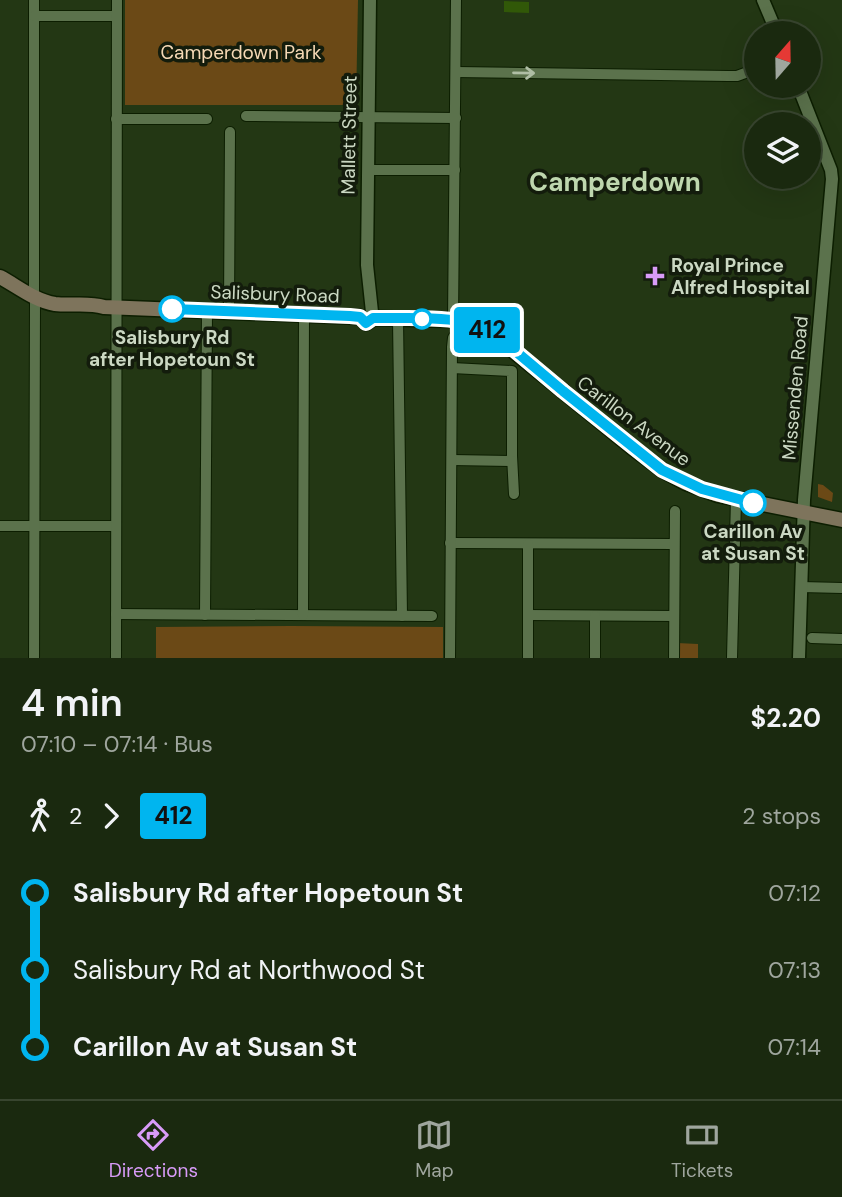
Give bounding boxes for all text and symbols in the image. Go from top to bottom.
north arrow [744,21,821,98]
map controls [744,21,821,189]
park label: Camperdown Park [160,40,322,65]
one-way arrow [513,66,536,80]
street label: Mallett Street [335,75,363,195]
button: layers [744,112,821,189]
district label: Camperdown [529,165,701,199]
place label: Royal Prince Alfred Hospital [671,253,810,300]
marker: Royal Prince Alfred Hospital [645,266,665,286]
street label: Salisbury Road [210,279,340,309]
marker: Salisbury Rd after Hopetoun St [159,296,185,322]
line badge: 412 [447,307,527,353]
unlabelled marker [412,309,432,329]
text: 412 [468,314,506,345]
street label: Missenden Road [776,315,814,461]
place label: Salisbury Rd after Hopetoun St [89,325,255,372]
street label: Carillon Avenue [572,370,696,472]
marker: Carillon Av at Susan St [740,490,766,516]
place label: Carillon Av at Susan St [701,519,805,566]
text: 4 min [21,678,123,728]
text: $2.20 [751,701,821,735]
text: 07:10 – 07:14 · Bus [21,729,213,759]
icon: walk [21,797,59,835]
icon: forward [92,797,130,835]
text: 412 [154,800,192,831]
text: 2 [69,801,82,831]
text: 2 stops [742,801,821,831]
text: Salisbury Rd after Hopetoun St [73,876,463,910]
text: 07:12 [768,878,821,908]
text: Salisbury Rd at Northwood St [73,953,425,987]
text: 07:13 [768,955,821,985]
text: Carillon Av at Susan St [73,1030,357,1064]
text: 07:14 [768,1032,821,1062]
tab: Directions [109,1116,198,1183]
tab: Map [415,1116,454,1183]
tab: Tickets [671,1116,733,1183]

